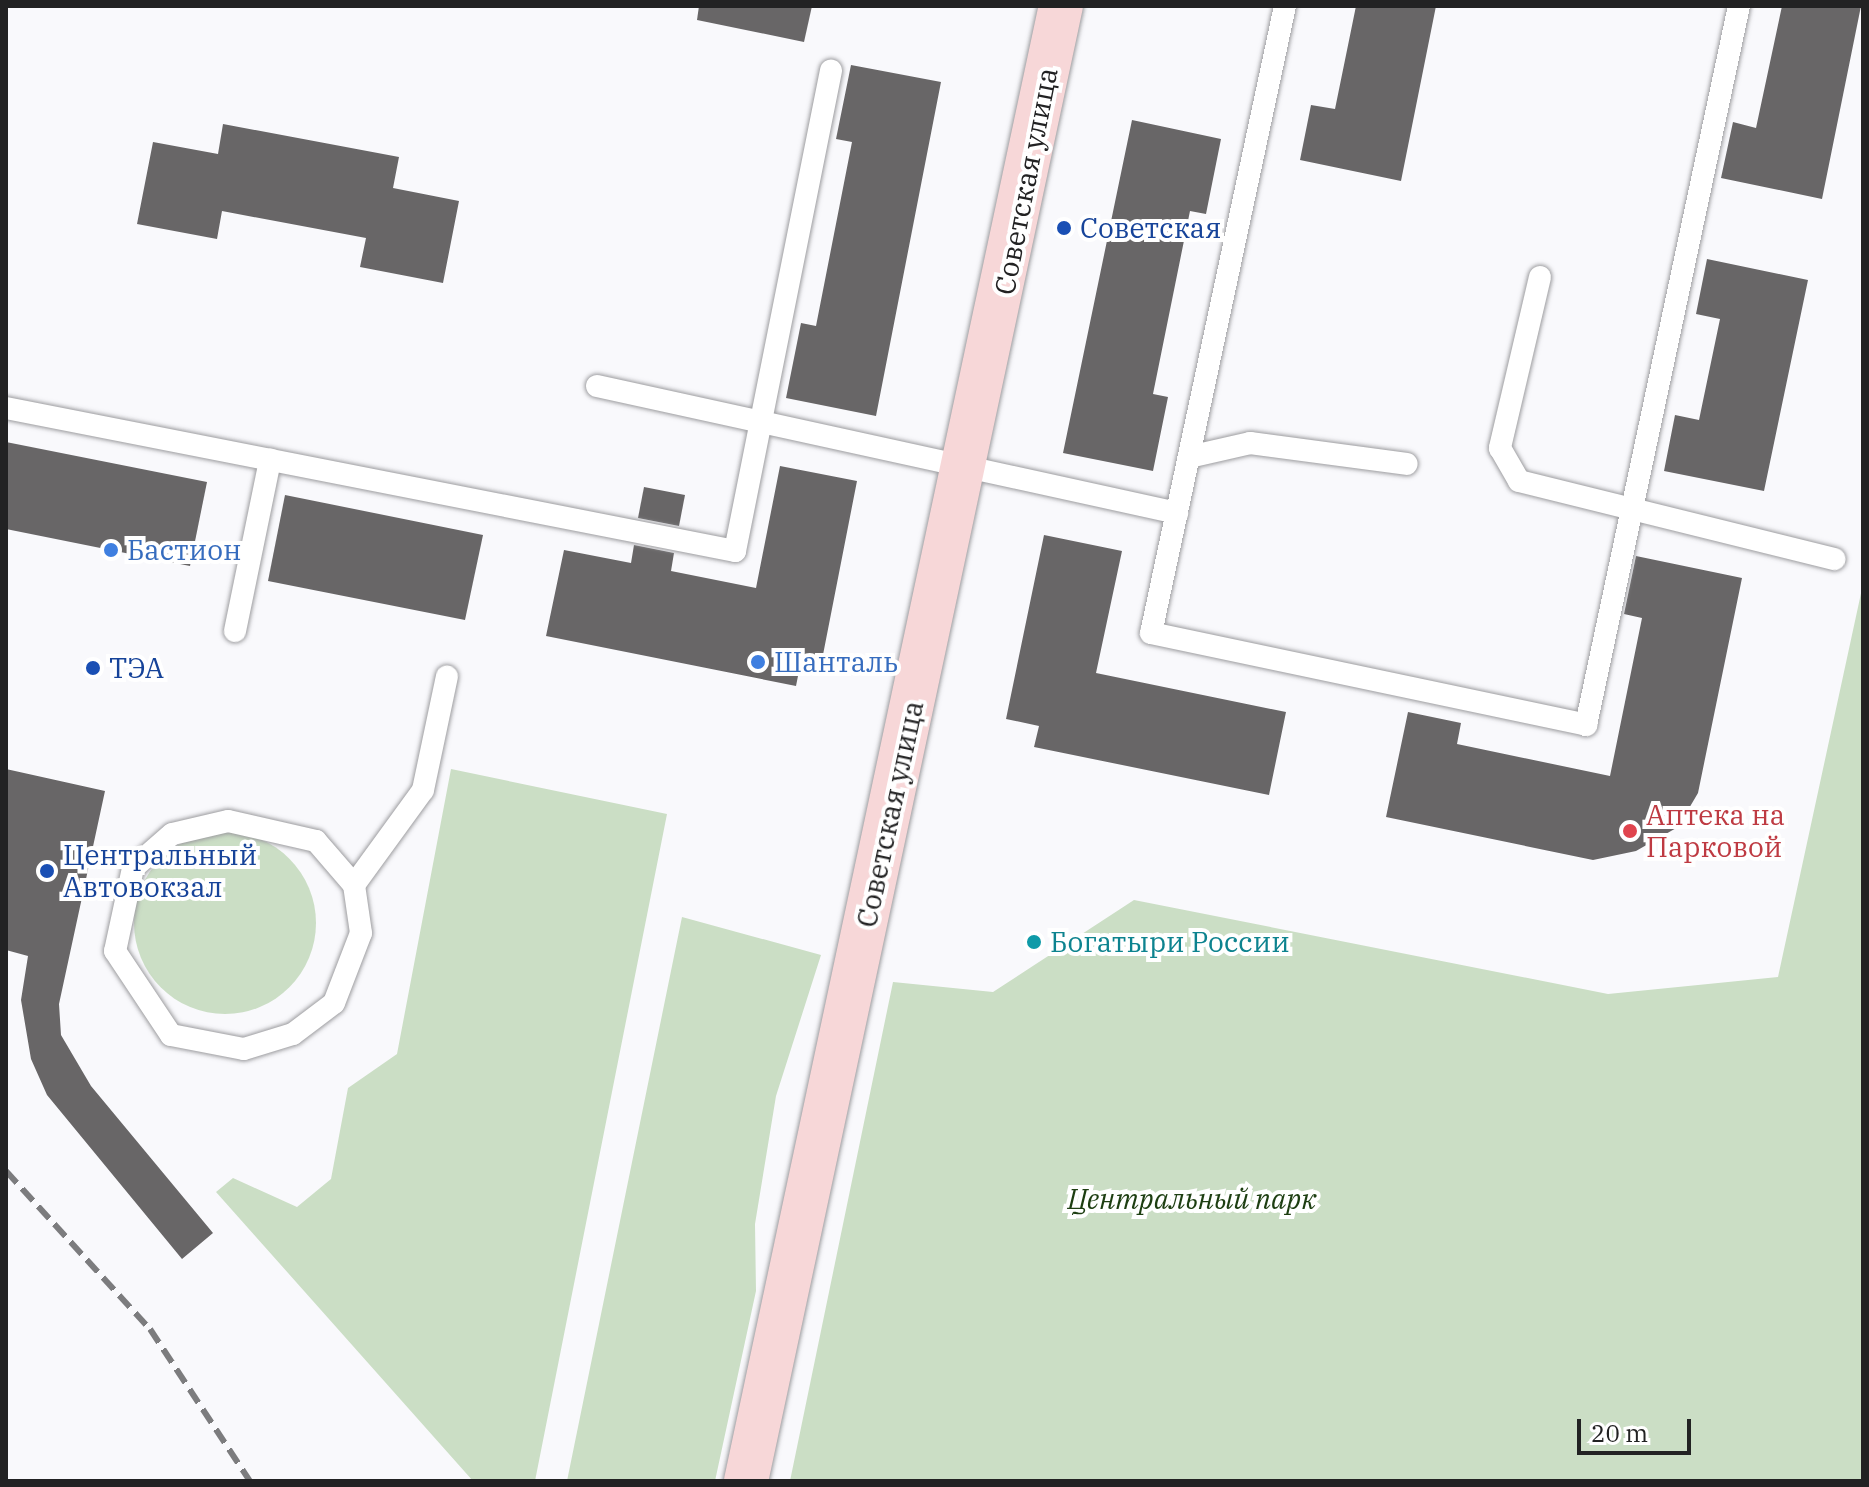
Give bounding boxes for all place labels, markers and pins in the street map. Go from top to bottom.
place label: Советская [1080,211,1221,245]
marker: Советская [1055,219,1073,237]
place label: Бастион [127,533,241,567]
marker: Бастион [102,541,120,559]
place label: Шанталь [774,645,898,679]
place label: ТЭА [109,651,164,685]
marker: Шанталь [749,653,767,671]
marker: ТЭА [84,659,102,677]
place label: Аптека на Парковой [1646,798,1785,864]
marker: Аптека на Парковой [1621,822,1639,840]
place label: Центральный Автовокзал [63,838,257,904]
marker: Центральный Автовокзал [38,862,56,880]
place label: Богатыри России [1050,925,1290,959]
marker: Богатыри России [1025,933,1043,951]

